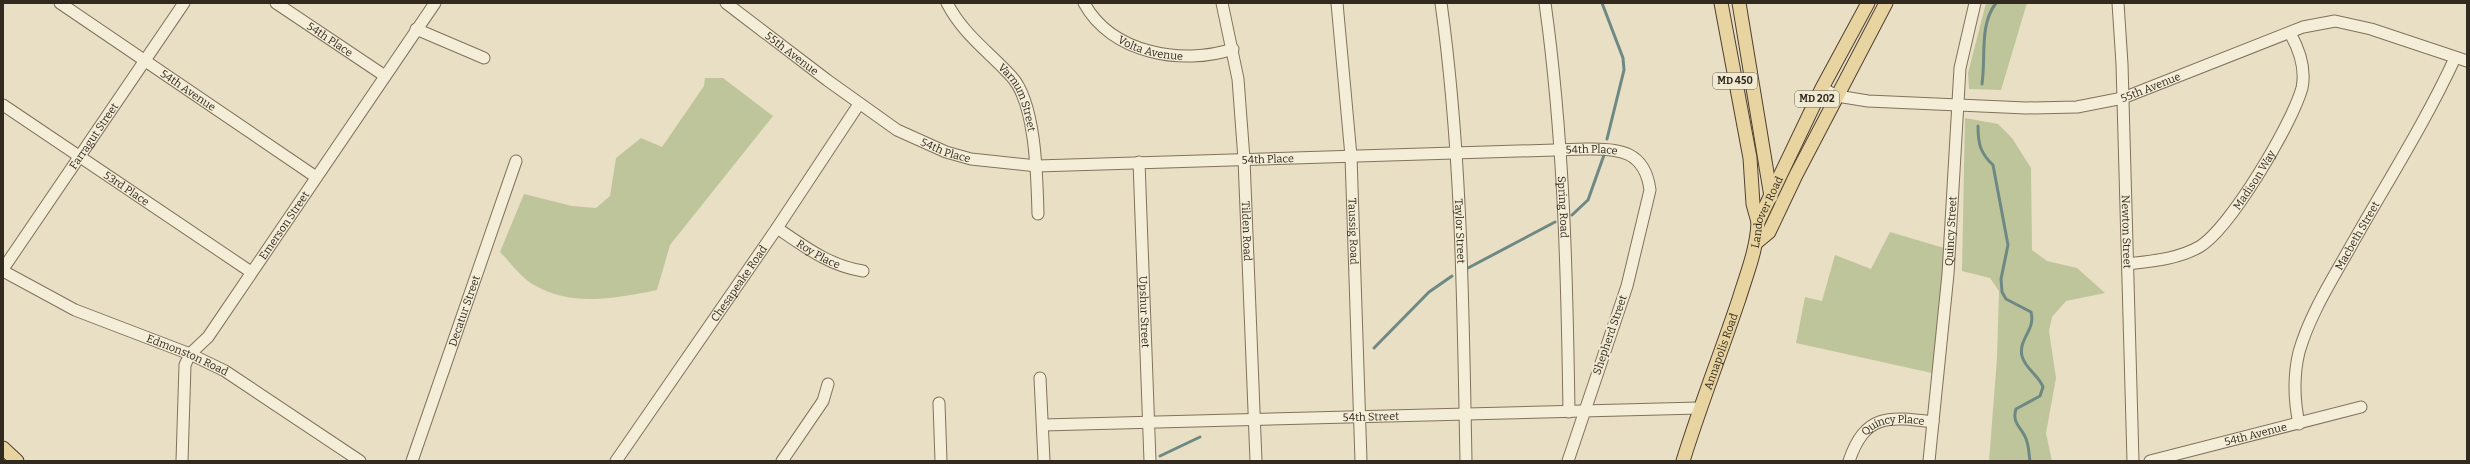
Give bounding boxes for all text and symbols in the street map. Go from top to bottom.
street label: 54th Place [305,19,355,59]
street label: 55th Avenue [763,29,821,78]
street label: Volta Avenue [1116,33,1183,63]
street label: Varnum Street [996,60,1038,132]
street label: 54th Avenue [158,67,218,113]
street label: 55th Avenue [2119,69,2182,105]
road number: MD 450 [1713,73,1757,89]
road number: MD 202 [1795,91,1839,107]
street label: Farragut Street [66,100,121,172]
street label: 54th Place [919,135,972,165]
street label: 54th Place [1565,142,1619,157]
street label: Madison Way [2230,148,2278,212]
street label: 54th Place [1242,152,1294,166]
street label: 53rd Place [101,168,152,208]
street label: Landover Road [1748,174,1786,249]
street label: Spring Road [1555,176,1571,239]
street label: Emerson Street [256,189,312,262]
street label: Newton Street [2119,195,2134,269]
street label: Quincy Street [1942,196,1959,266]
street label: Taussig Road [1346,198,1361,265]
street label: Taylor Street [1452,198,1468,264]
street label: Macbeth Street [2332,199,2382,272]
street label: Tilden Road [1239,201,1255,262]
street label: Roy Place [794,237,842,271]
street label: Chesapeake Road [708,242,770,324]
street label: Decatur Street [446,274,482,348]
street label: Upshur Street [1137,276,1152,348]
street label: Shepherd Street [1590,294,1630,376]
street label: Annapolis Road [1701,311,1740,391]
street label: Edmonston Road [145,332,231,378]
street label: 54th Street [1343,409,1399,424]
street label: Quincy Place [1858,412,1925,438]
street label: 54th Avenue [2223,420,2288,448]

